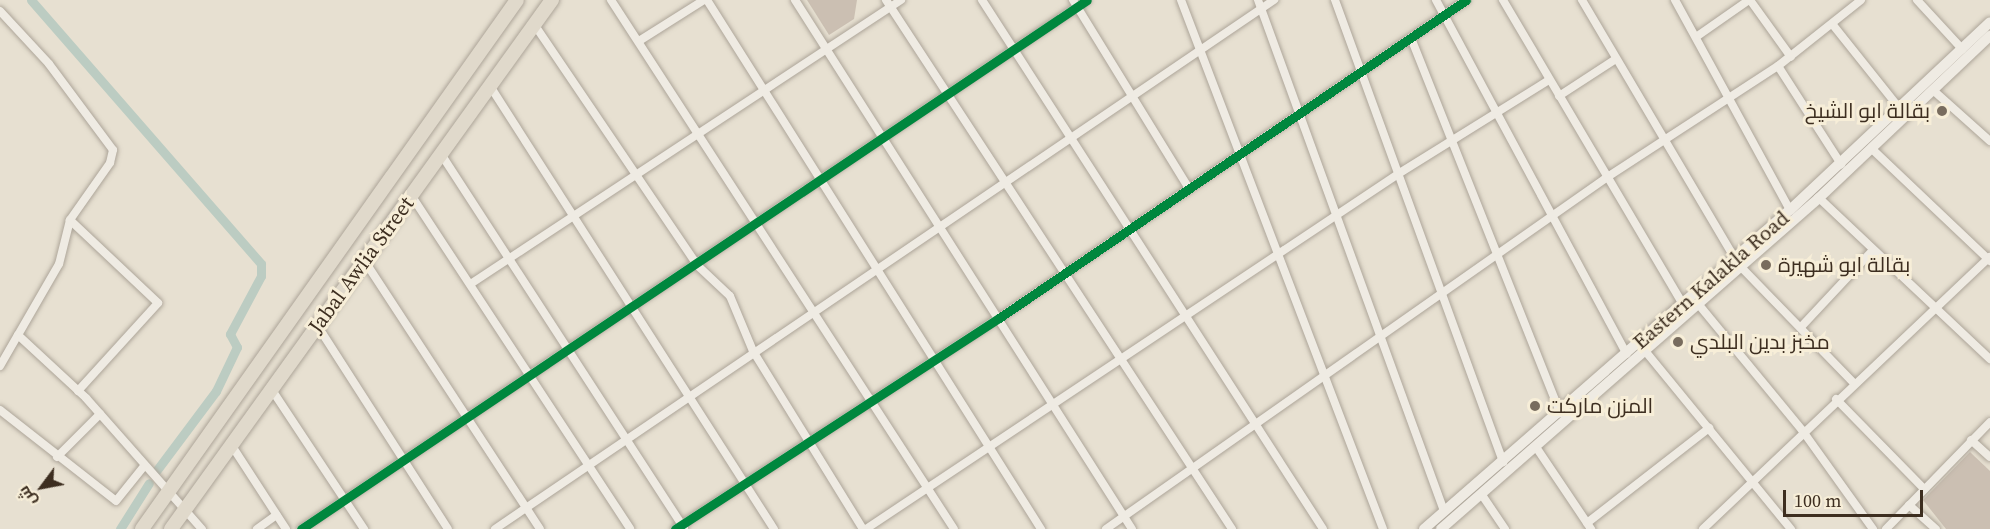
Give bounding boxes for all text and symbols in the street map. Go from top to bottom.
place label: بقالة ابو الشيخ [1805,98,1930,124]
marker: بقالة ابو الشيخ [1935,104,1949,118]
street label: Jabal Awlia Street [303,192,419,338]
street label: Eastern Kalakla Road [1628,205,1794,355]
place label: بقالة ابو شهيرة [1778,252,1910,278]
marker: بقالة ابو شهيرة [1759,258,1773,272]
place label: مخبز بدين البلدي [1690,329,1830,355]
marker: مخبز بدين البلدي [1671,335,1685,349]
place label: المزن ماركت [1547,393,1653,419]
marker: المزن ماركت [1528,399,1542,413]
north arrow [12,457,72,517]
scale bar [1786,478,1926,516]
text: ش [12,482,42,511]
text: 100 m [1794,488,1841,513]

